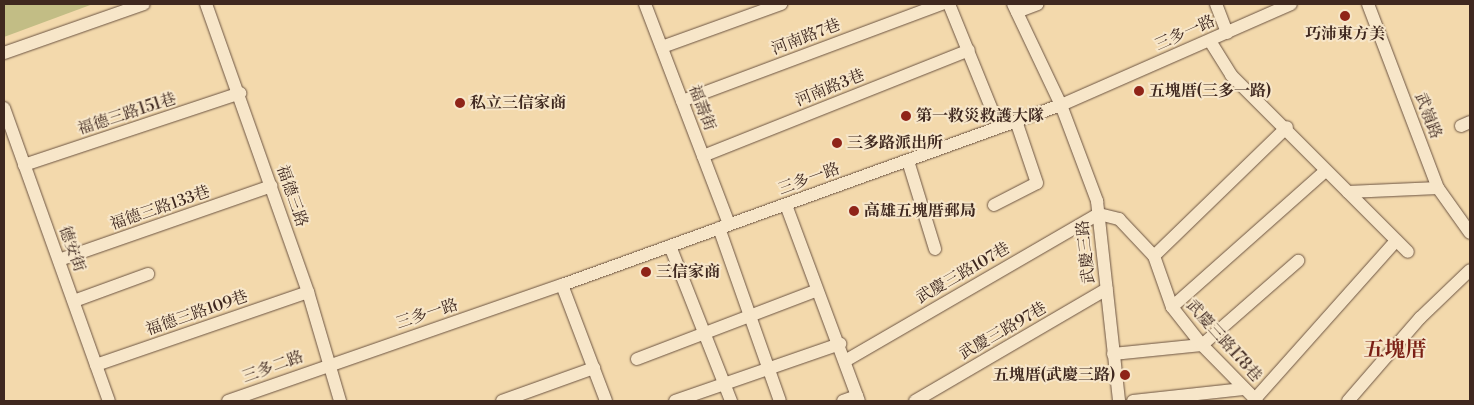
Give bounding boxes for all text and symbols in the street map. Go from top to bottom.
marker: 巧沛東方美 [1339,10,1351,22]
street label: 三多一路 [1152,11,1218,55]
street label: 河南路7巷 [769,15,843,59]
place label: 巧沛東方美 [1305,24,1385,44]
street label: 河南路3巷 [793,65,867,111]
place label: 五塊厝(三多一路) [1149,81,1271,101]
street label: 福壽街 [684,82,720,134]
marker: 五塊厝(三多一路) [1133,85,1145,97]
street label: 福德三路151巷 [75,89,179,139]
street label: 武嶺路 [1410,90,1446,142]
place label: 私立三信家商 [470,93,566,113]
marker: 私立三信家商 [454,97,466,109]
place label: 第一救災救護大隊 [916,106,1044,126]
marker: 第一救災救護大隊 [900,110,912,122]
place label: 三多路派出所 [847,133,943,153]
marker: 三多路派出所 [831,137,843,149]
street label: 三多一路 [776,159,842,199]
street label: 福德三路 [273,163,311,229]
street label: 福德三路133巷 [107,182,213,234]
place label: 高雄五塊厝郵局 [864,201,976,221]
marker: 高雄五塊厝郵局 [848,205,860,217]
street label: 武慶三路 [1073,219,1099,285]
street label: 德安街 [55,223,89,275]
street label: 武慶三路107巷 [913,238,1013,308]
place label: 三信家商 [656,262,720,282]
marker: 三信家商 [640,266,652,278]
street label: 福德三路109巷 [143,287,251,339]
street label: 三多一路 [394,295,460,333]
street label: 武慶三路178巷 [1182,296,1266,386]
street label: 武慶三路97巷 [956,298,1050,364]
district label: 五塊厝 [1364,337,1426,363]
street label: 三多二路 [240,347,306,387]
place label: 五塊厝(武慶三路) [993,365,1115,385]
marker: 五塊厝(武慶三路) [1119,369,1131,381]

